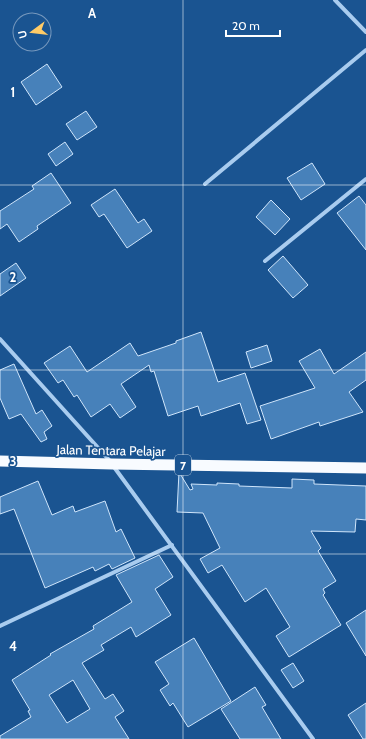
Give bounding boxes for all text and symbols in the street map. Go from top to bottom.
text: A [88,5,97,21]
north arrow [12,12,52,52]
scale bar [226,12,280,38]
text: 20 m [232,18,260,33]
text: U [15,29,30,40]
text: 1 [11,84,15,100]
text: 2 [10,269,17,285]
street label: Jalan Tentara Pelajar [55,441,166,460]
text: 3 [9,453,17,469]
road number: 7 [175,455,191,475]
text: 4 [9,638,17,654]

